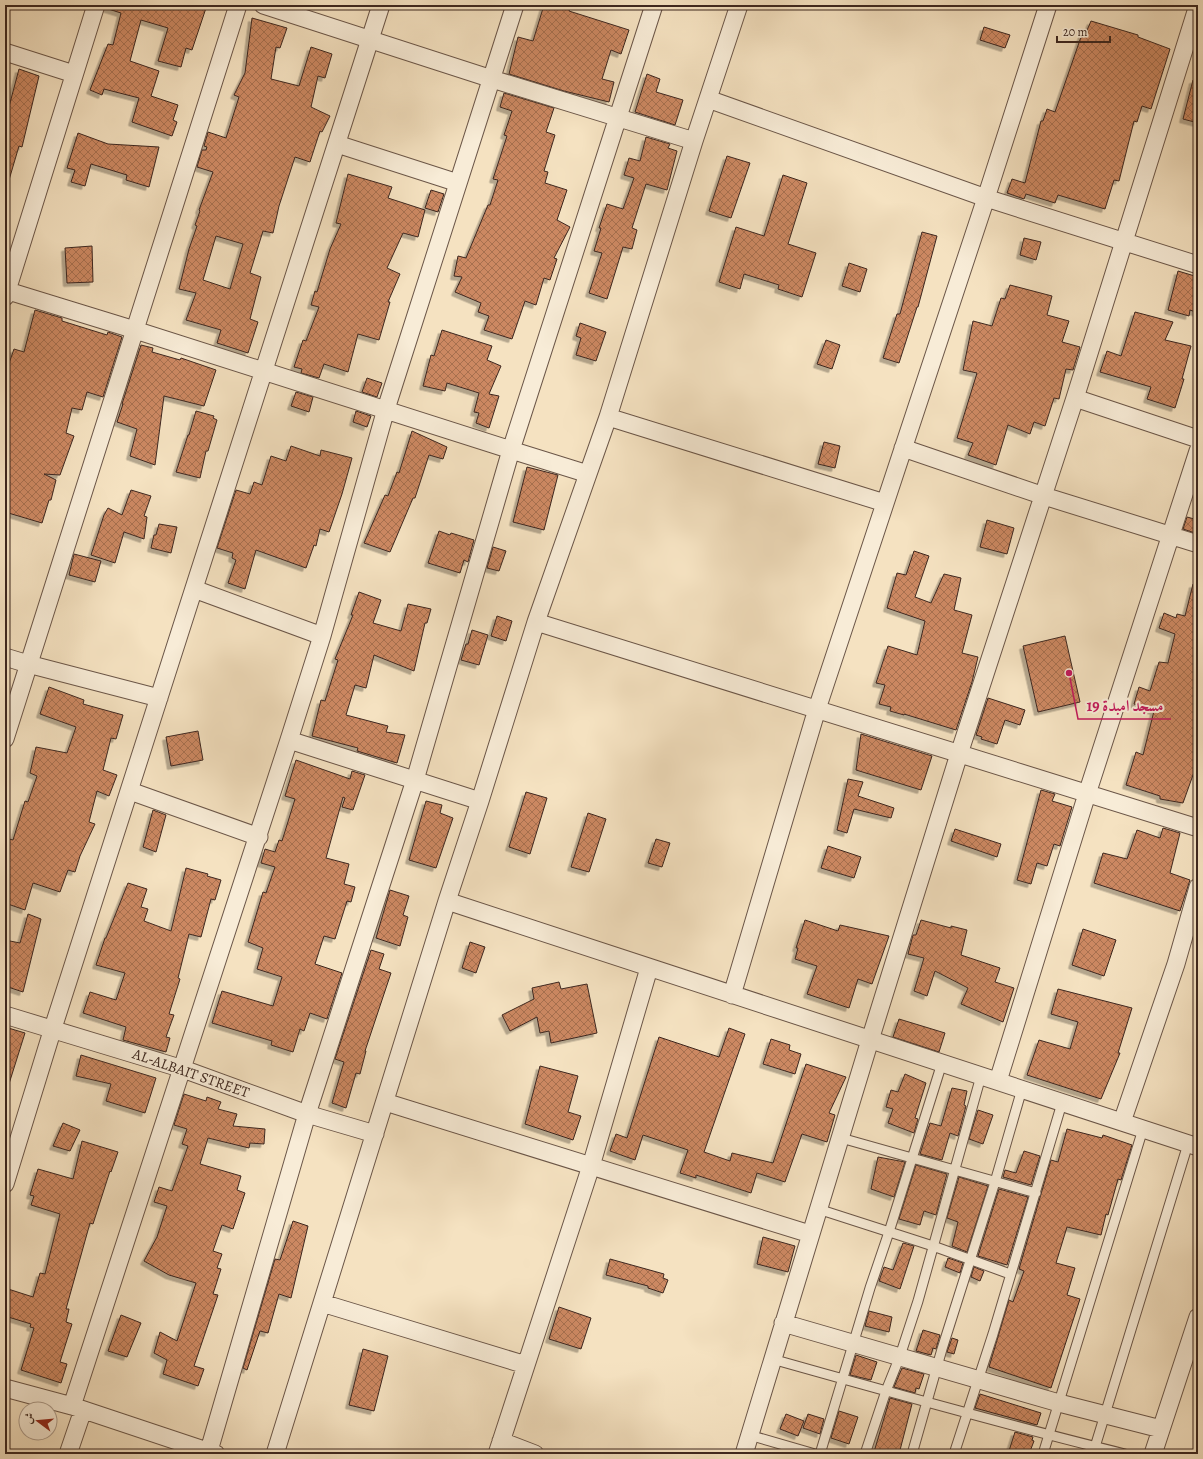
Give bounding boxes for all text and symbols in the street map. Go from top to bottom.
scale bar [1057,18,1110,44]
text: 20 m [1063,24,1087,40]
callout: مسجد امبدة 19 [1078,691,1171,719]
text: مسجد امبدة 19 [1086,695,1164,717]
street label: AL-ALBAIT STREET [129,1043,253,1103]
north arrow [18,1401,58,1441]
text: ش [20,1411,38,1426]

